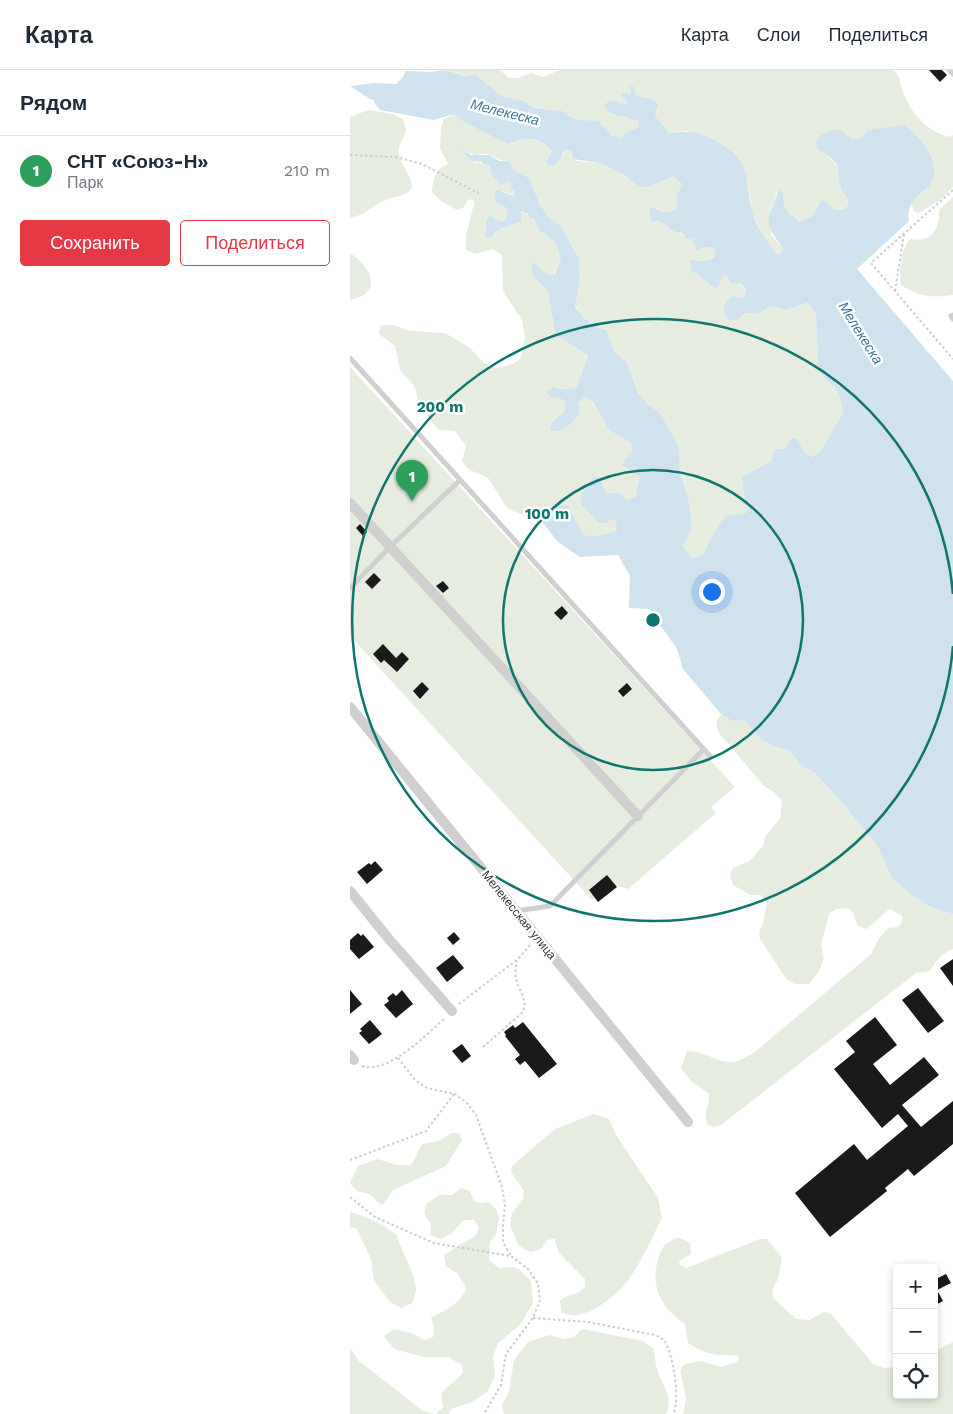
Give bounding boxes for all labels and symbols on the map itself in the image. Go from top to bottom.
water label: Мелекеска [469,96,541,128]
water label: Мелекеска [836,299,887,367]
text: 200 m [417,398,463,416]
pin: 1 [396,460,428,501]
text: 100 m [525,505,569,523]
your location [699,579,725,605]
centre of rings [644,611,662,629]
street label: Мелекесская улица [479,868,559,962]

